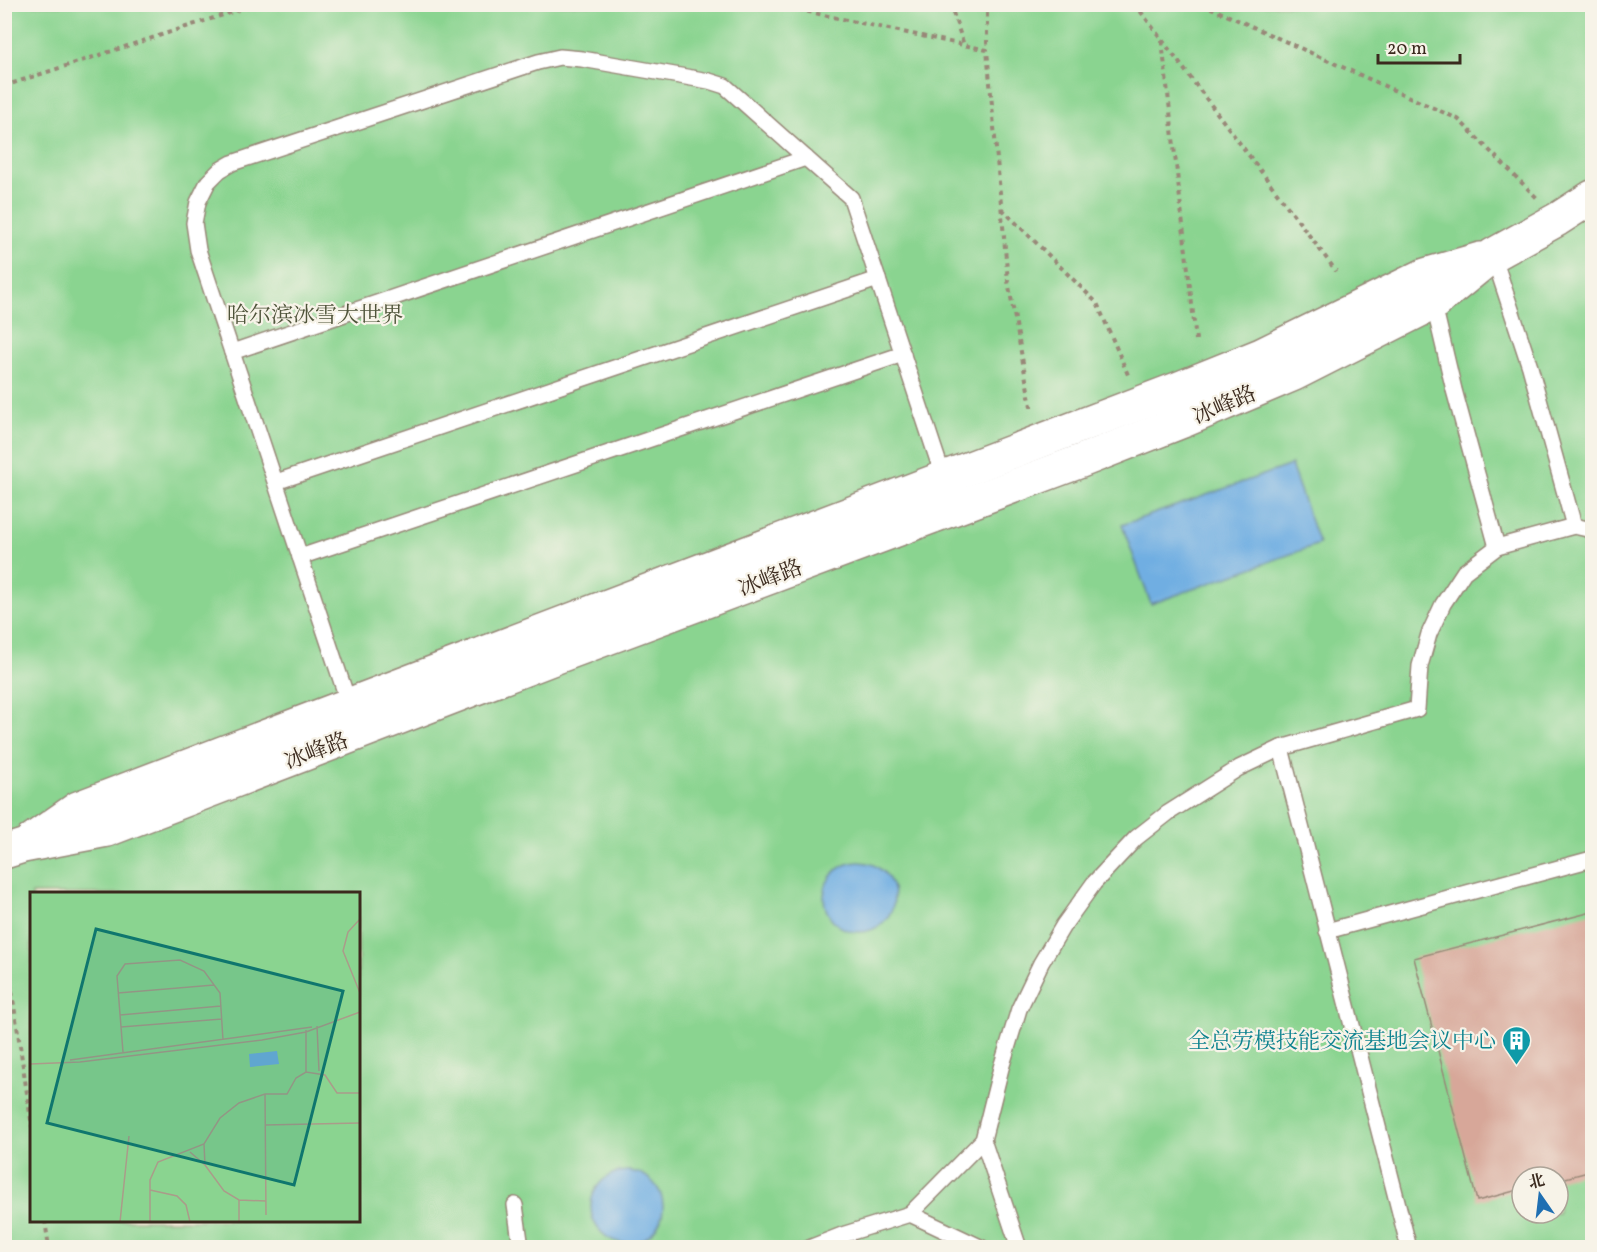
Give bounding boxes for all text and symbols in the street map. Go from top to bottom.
scale bar [1378,27,1460,65]
text: 20 m [1387,37,1427,62]
park label: 哈尔滨冰雪大世界 [227,301,403,332]
street label: 冰峰路 [1189,379,1261,433]
street label: 冰峰路 [735,553,807,606]
street label: 冰峰路 [281,726,353,779]
inset map [30,892,360,1222]
building icon: 全总劳模技能交流基地会议中心 [1501,1024,1533,1066]
place label: 全总劳模技能交流基地会议中心 [1188,1027,1496,1058]
north arrow [1510,1165,1570,1225]
text: 北 [1526,1170,1547,1195]

